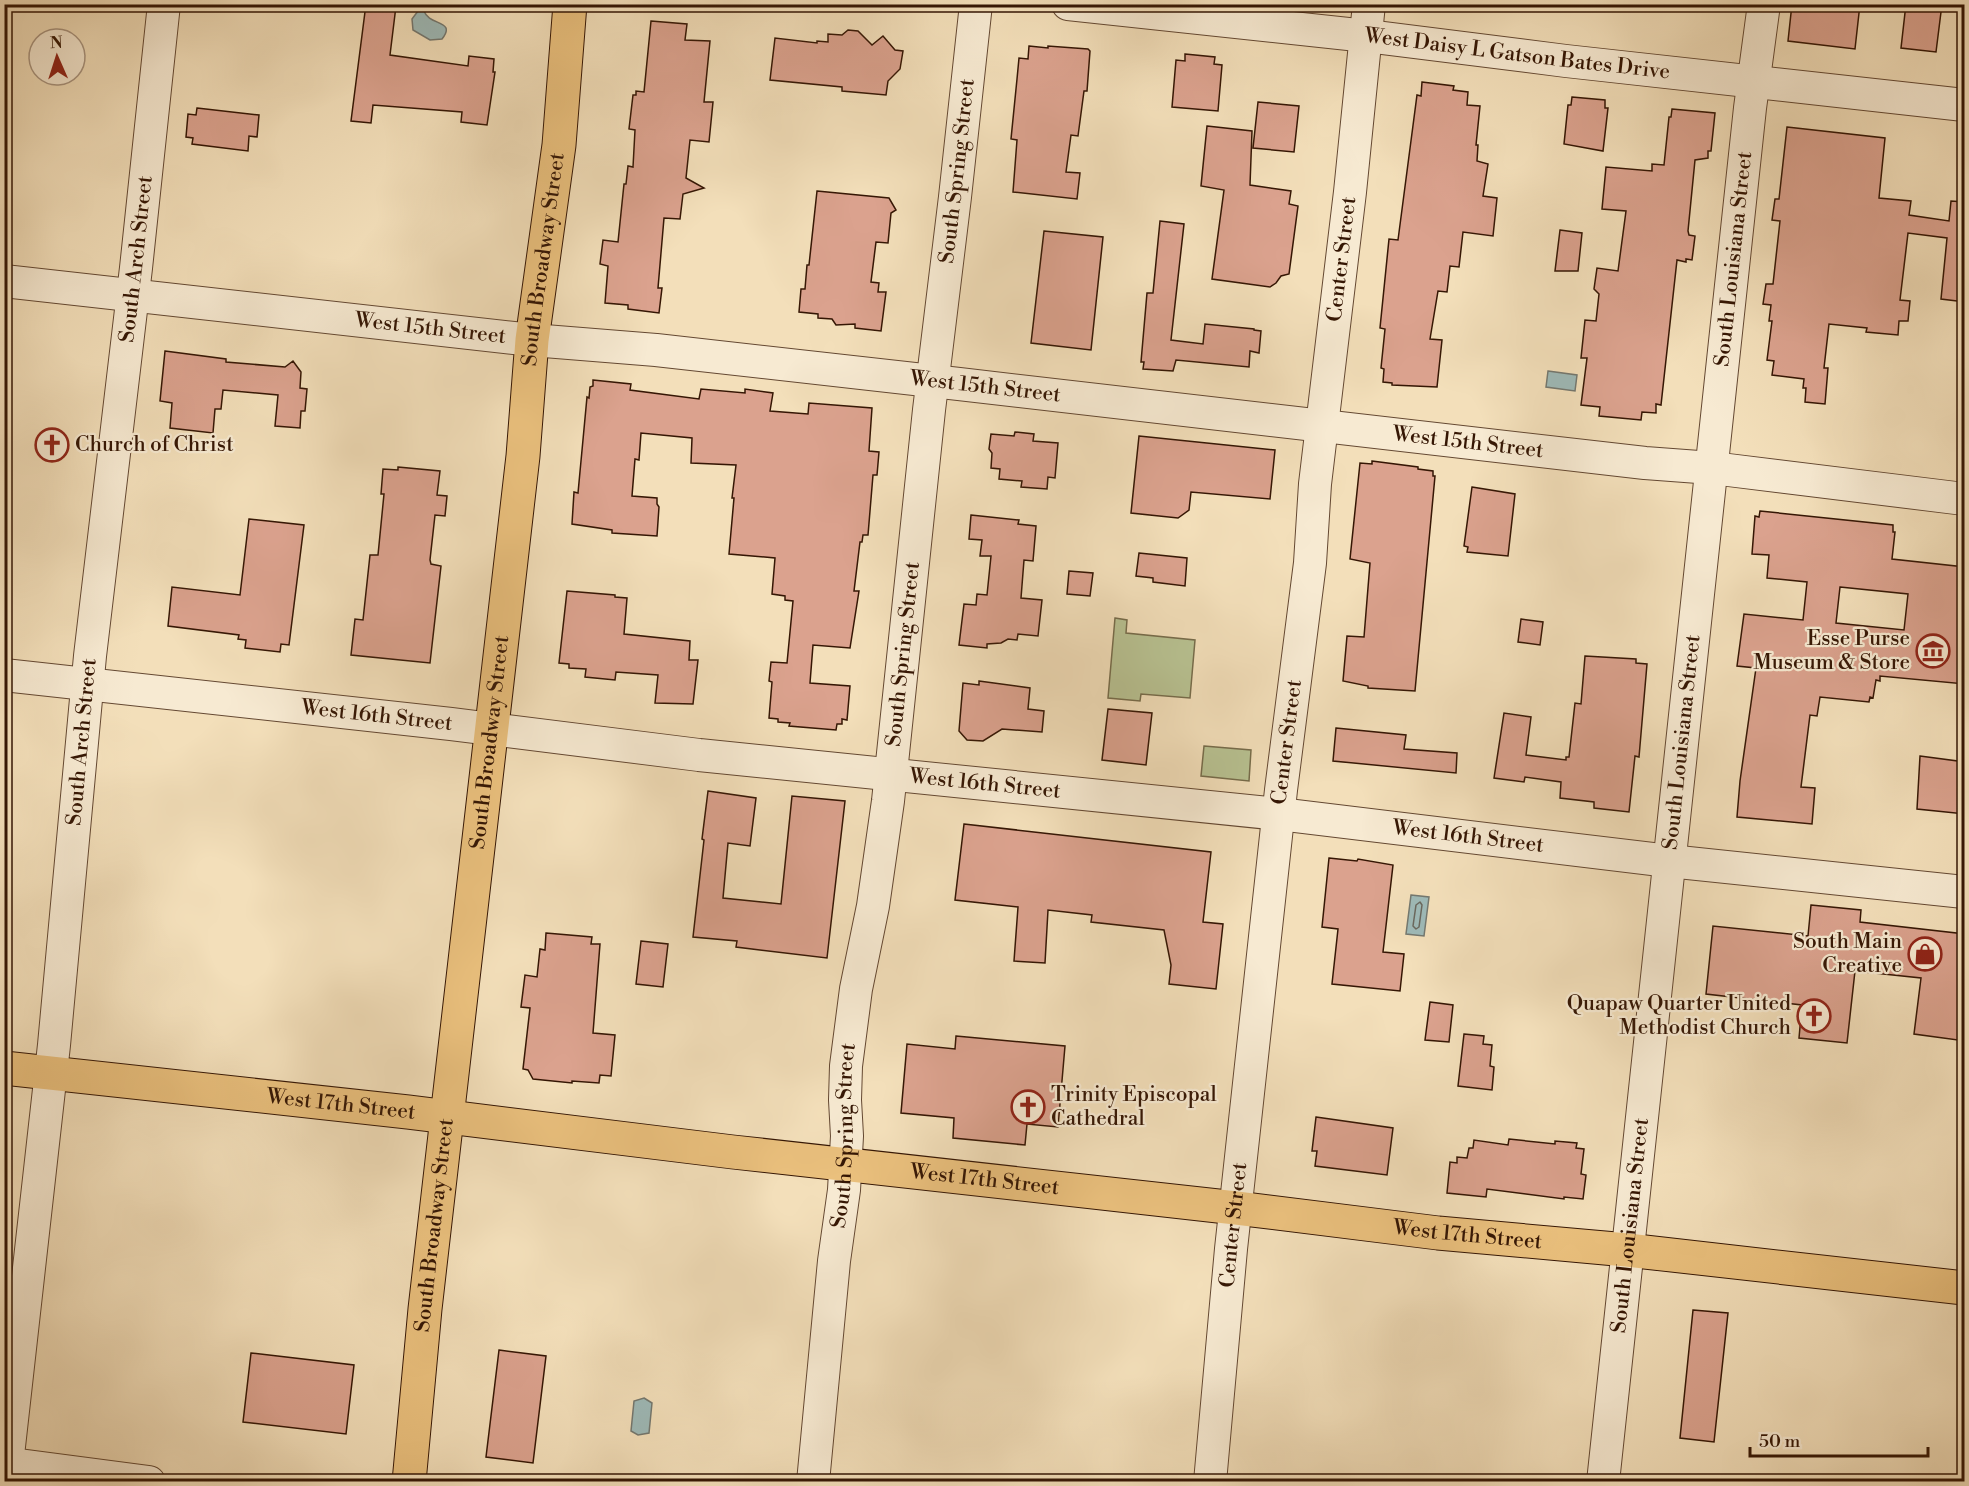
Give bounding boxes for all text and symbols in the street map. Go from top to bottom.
street label: West Daisy L Gatson Bates Drive [1362,23,1671,85]
north arrow [27,27,87,87]
text: N [49,33,63,53]
street label: South Spring Street [934,77,981,265]
street label: South Louisiana Street [1709,149,1758,368]
street label: South Broadway Street [517,150,571,367]
street label: South Arch Street [114,174,159,344]
street label: Center Street [1322,195,1362,323]
street label: West 15th Street [353,307,508,350]
street label: West 15th Street [907,365,1063,409]
street label: West 15th Street [1390,421,1545,464]
church icon: Church of Christ [34,427,70,463]
place label: Church of Christ [75,432,234,458]
street label: South Spring Street [881,560,926,748]
place label: Esse Purse Museum & Store [1753,626,1910,676]
street label: South Broadway Street [465,633,515,851]
street label: South Louisiana Street [1658,633,1707,851]
museum icon: Esse Purse Museum & Store [1915,633,1951,669]
street label: South Arch Street [61,657,103,827]
street label: Center Street [1266,677,1308,806]
street label: West 16th Street [299,695,454,737]
street label: West 16th Street [907,763,1062,805]
street label: West 16th Street [1390,815,1546,859]
place label: South Main Creative [1793,929,1902,979]
shop icon: South Main Creative [1907,936,1943,972]
place label: Quapaw Quarter United Methodist Church [1567,991,1791,1041]
church icon: Quapaw Quarter United Methodist Church [1796,998,1832,1034]
street label: South Spring Street [826,1041,862,1230]
place label: Trinity Episcopal Cathedral [1051,1082,1217,1132]
street label: West 17th Street [264,1084,418,1126]
church icon: Trinity Episcopal Cathedral [1010,1089,1046,1125]
street label: South Broadway Street [410,1116,460,1333]
street label: South Louisiana Street [1606,1116,1655,1334]
street label: West 17th Street [908,1159,1061,1201]
street label: Center Street [1215,1161,1253,1289]
street label: West 17th Street [1390,1214,1544,1255]
scale bar [1750,1420,1928,1458]
text: 50 m [1759,1430,1801,1453]

